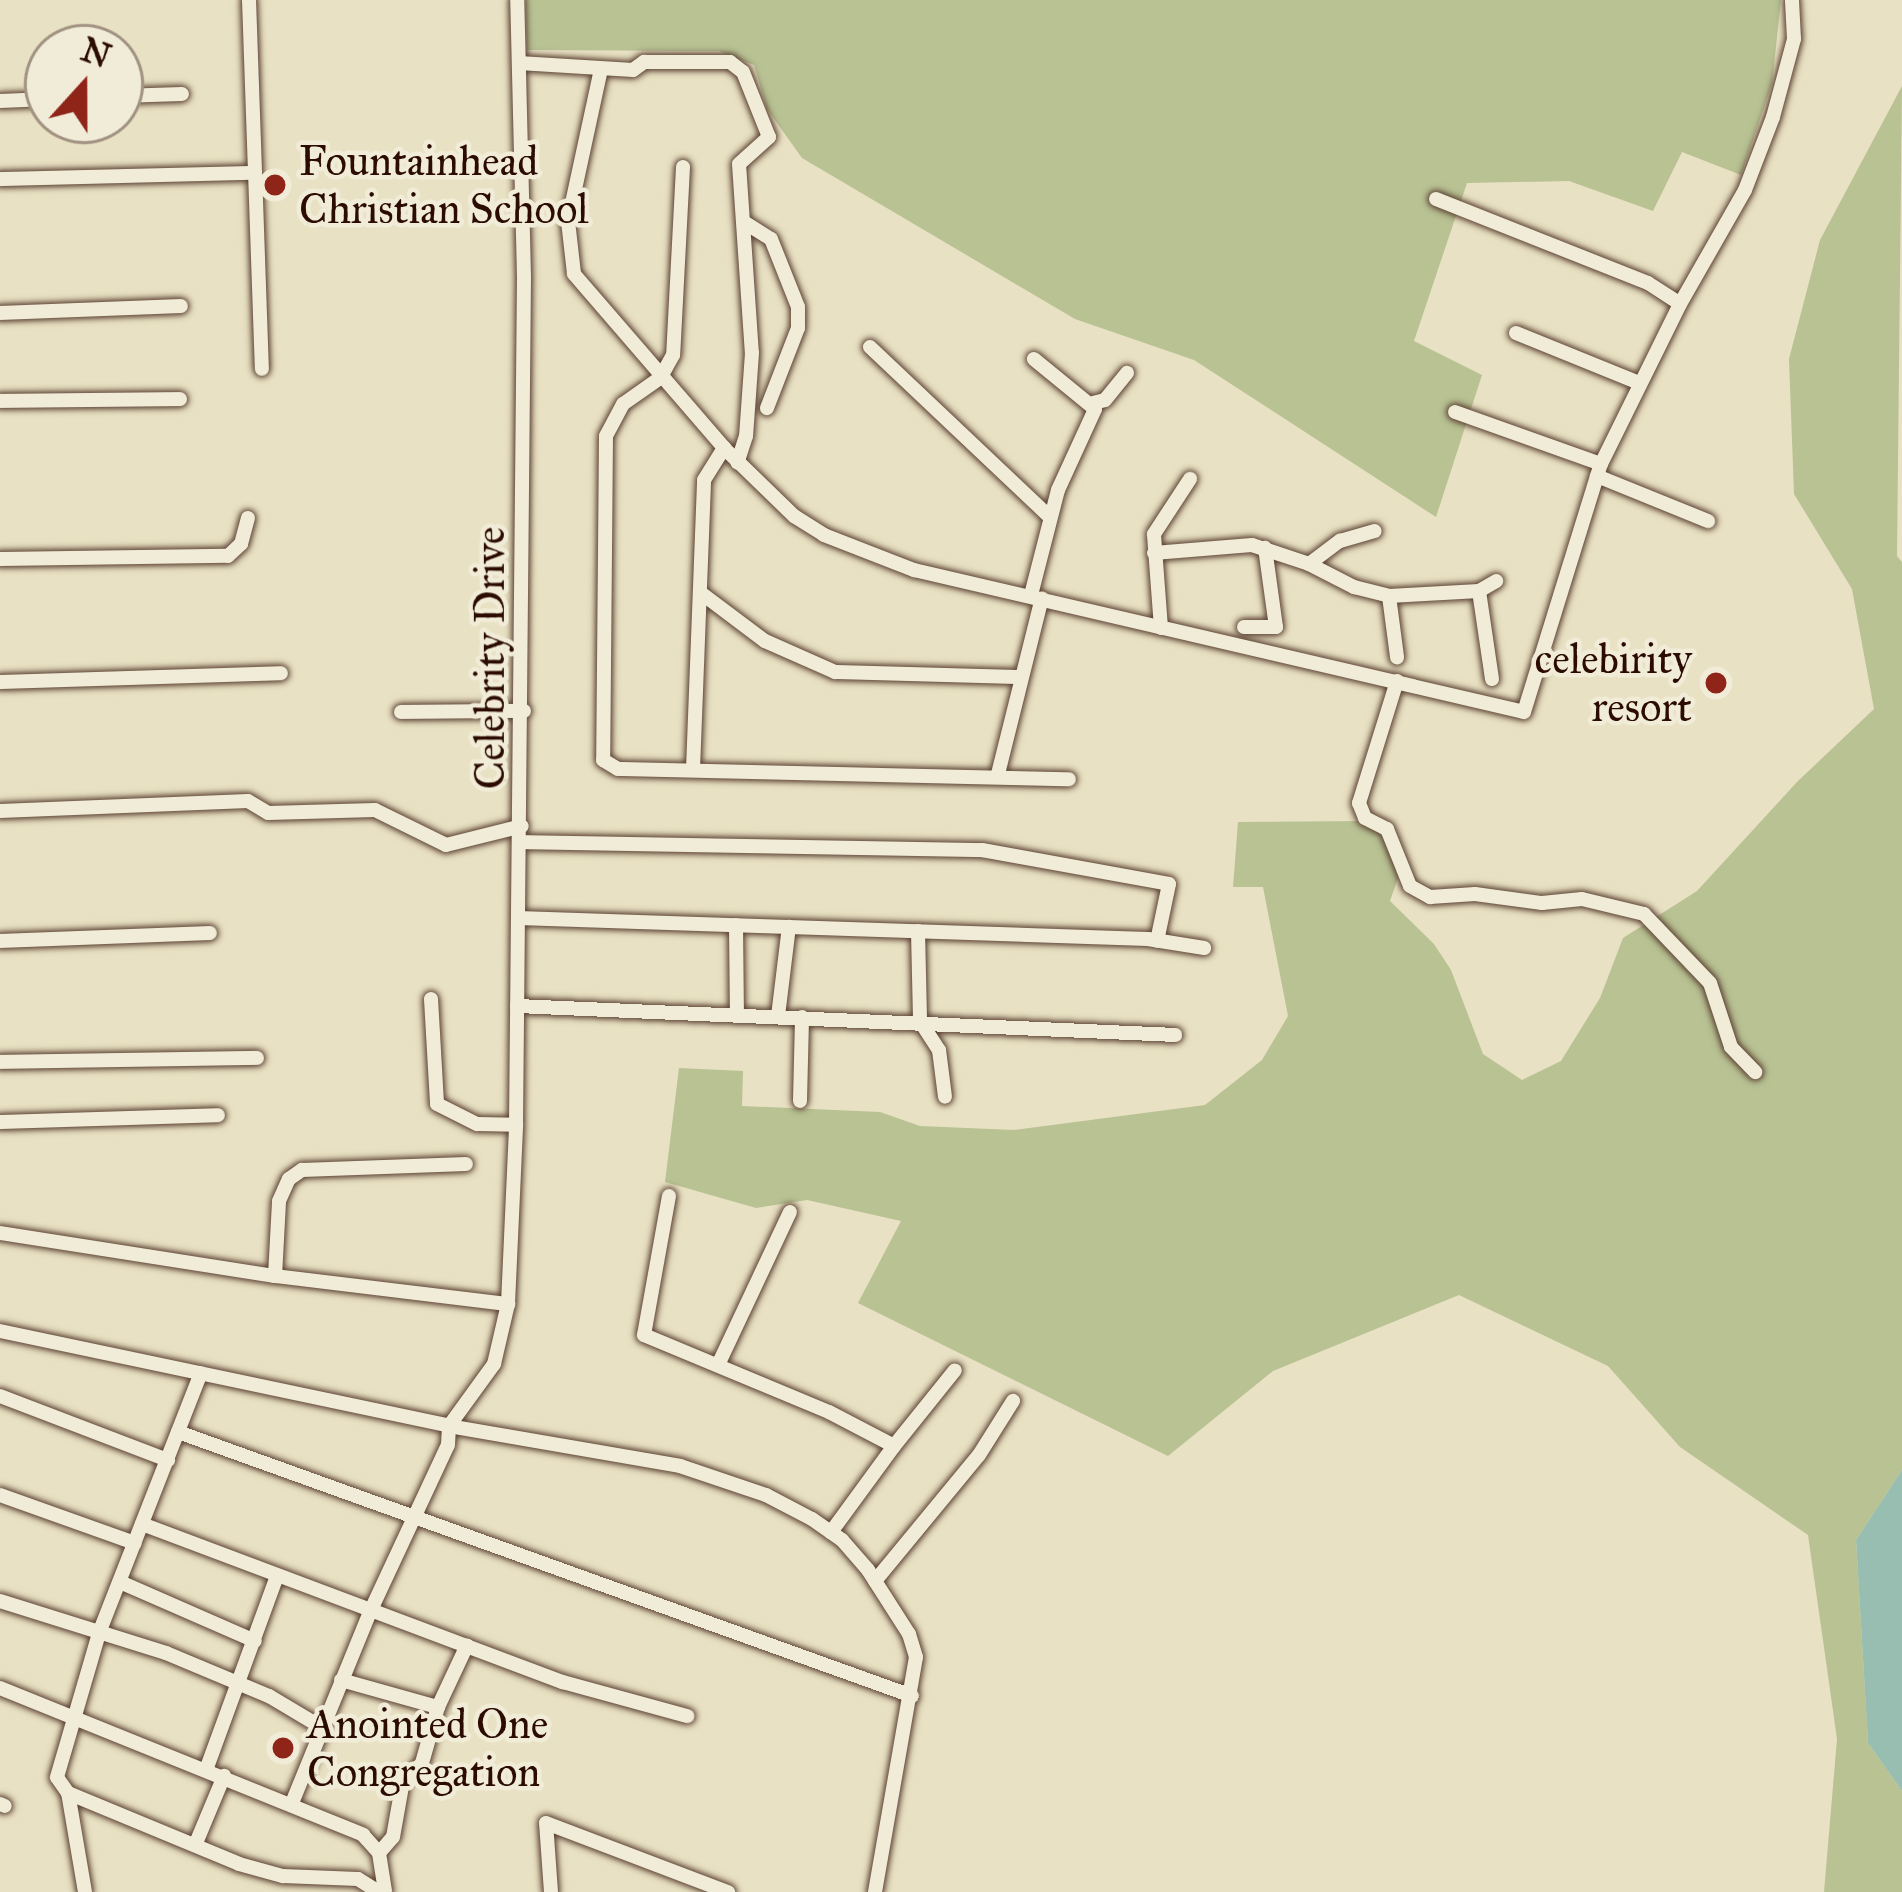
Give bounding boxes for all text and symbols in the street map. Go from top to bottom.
north arrow [24,24,144,144]
text: N [76,30,116,77]
place label: Fountainhead Christian School [299,136,589,234]
marker: Fountainhead Christian School [262,172,288,198]
street label: Celebrity Drive [465,527,515,789]
place label: celebirity resort [1535,634,1692,732]
marker: celebirity resort [1703,670,1729,696]
place label: Anointed One Congregation [307,1699,548,1798]
marker: Anointed One Congregation [270,1735,296,1761]

